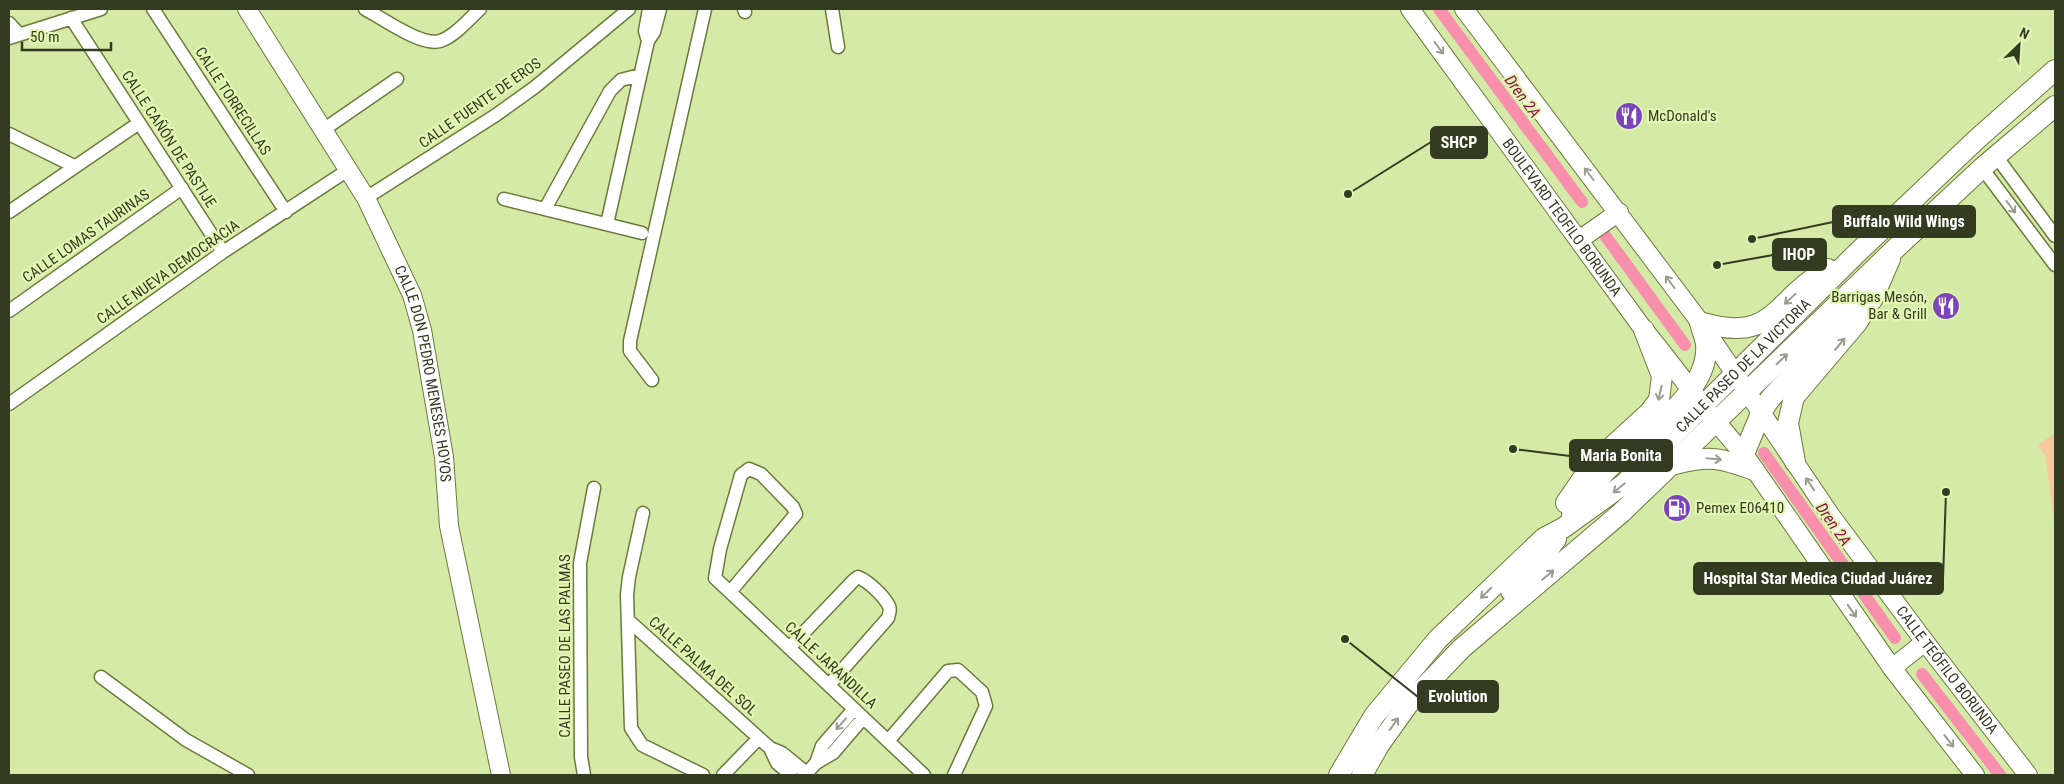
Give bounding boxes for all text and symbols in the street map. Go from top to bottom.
scale bar [22,20,111,52]
north arrow [1994,20,2044,70]
text: N [2017,24,2032,42]
text: 50 m [30,28,60,46]
one-way arrow [1433,41,1444,54]
street label: CALLE TORRECILLAS [191,44,275,159]
street label: CALLE FUENTE DE EROS [416,54,545,152]
street label: CALLE CAÑÓN DE PASTIJE [118,67,220,211]
water label: Dren 2A [1501,71,1545,121]
restaurant icon: McDonald's [1614,101,1644,131]
place label: McDonald's [1648,107,1717,125]
callout: SHCP [1431,127,1487,158]
text: SHCP [1441,133,1477,152]
street label: BOULEVARD TEOFILO BORUNDA [1498,135,1626,300]
one-way arrow [1584,167,1594,181]
street label: CALLE LOMAS TAURINAS [19,185,153,287]
one-way arrow [2006,200,2017,213]
callout: Buffalo Wild Wings [1833,206,1975,237]
text: Buffalo Wild Wings [1843,212,1965,231]
street label: CALLE NUEVA DEMOCRACIA [93,216,243,328]
callout: IHOP [1773,239,1826,270]
text: IHOP [1783,245,1815,264]
street label: CALLE DON PEDRO MENESES HOYOS [390,262,455,483]
one-way arrow [1665,276,1676,289]
place label: Barrigas Mesón, Bar & Grill [1831,288,1927,323]
restaurant icon: Barrigas Mesón, Bar & Grill [1931,291,1961,321]
one-way arrow [1783,293,1796,305]
street label: CALLE PASEO DE LA VICTORIA [1672,295,1815,436]
one-way arrow [1834,338,1846,351]
one-way arrow [1776,353,1789,365]
one-way arrow [1655,384,1664,400]
callout: Maria Bonita [1570,440,1672,471]
text: Maria Bonita [1580,446,1662,465]
one-way arrow [1706,454,1722,464]
one-way arrow [1805,477,1815,491]
one-way arrow [1613,483,1626,494]
fuel station icon: Pemex E06410 [1662,493,1692,523]
place label: Pemex E06410 [1696,499,1784,517]
water label: Dren 2A [1812,499,1855,550]
street label: CALLE PASEO DE LAS PALMAS [556,554,574,738]
callout: Hospital Star Medica Ciudad Juárez [1694,563,1943,594]
text: Hospital Star Medica Ciudad Juárez [1704,569,1932,588]
one-way arrow [1541,570,1554,581]
one-way arrow [1480,587,1492,599]
street label: CALLE TEÓFILO BORUNDA [1892,603,2002,738]
one-way arrow [1847,604,1857,618]
street label: CALLE PALMA DEL SOL [645,613,761,719]
street label: CALLE JARANDILLA [781,618,881,713]
callout: Evolution [1418,681,1498,712]
text: Evolution [1428,687,1488,706]
one-way arrow [835,718,846,731]
one-way arrow [1388,718,1399,731]
one-way arrow [1944,734,1954,748]

